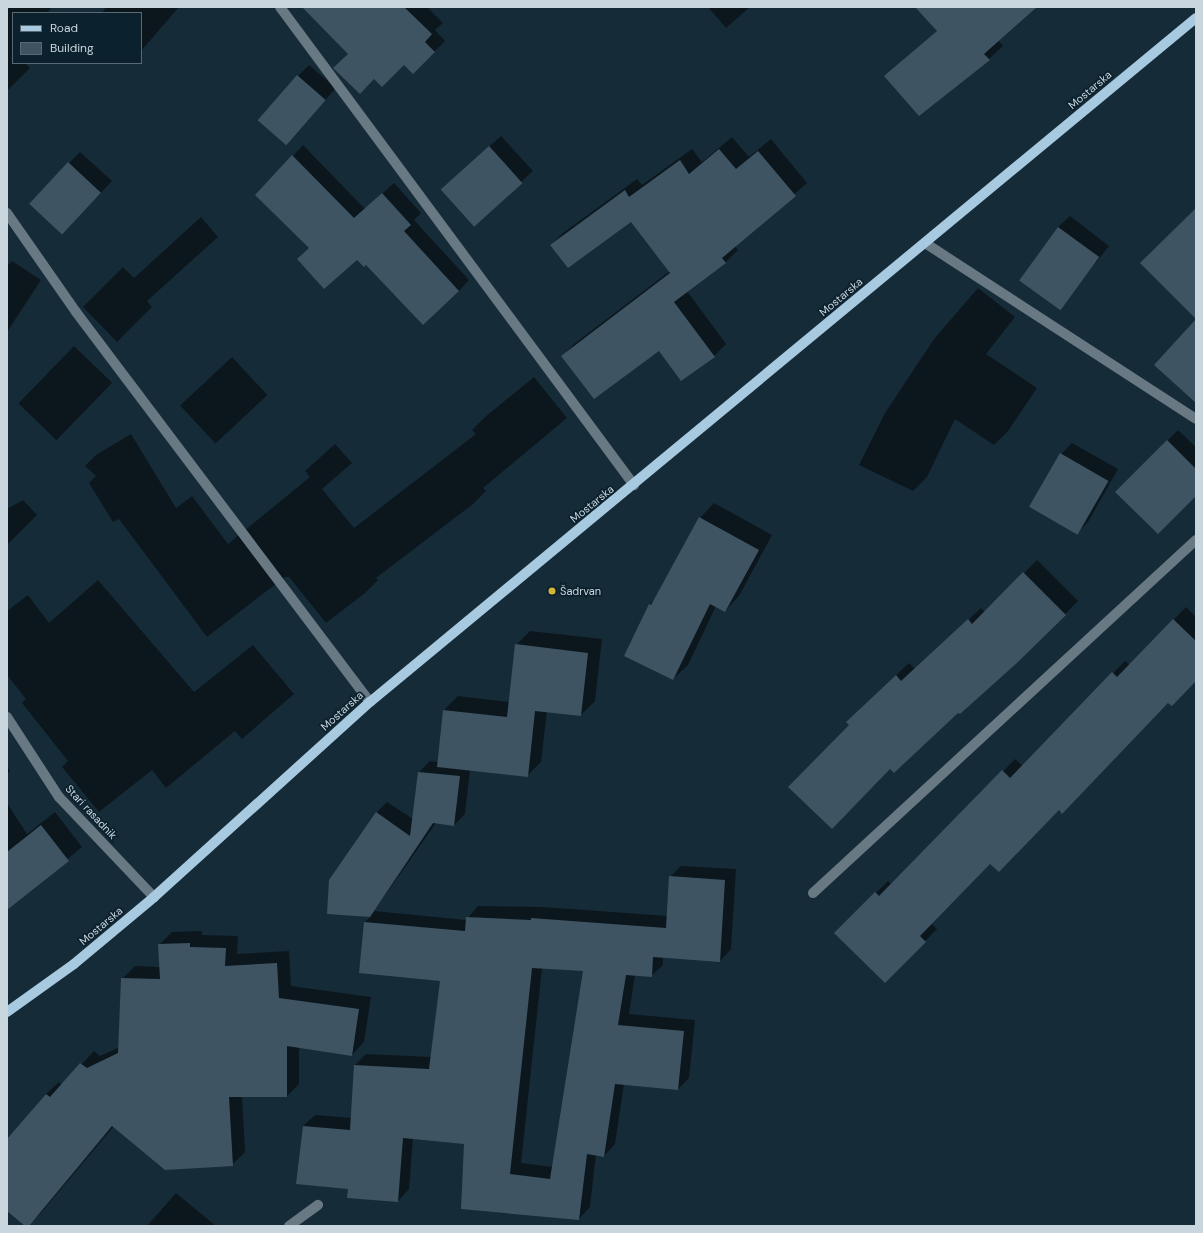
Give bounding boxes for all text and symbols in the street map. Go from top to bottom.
legend [12,12,142,64]
text: Road [50,20,78,36]
text: Building [50,40,94,56]
street label: Mostarska [1066,68,1114,112]
street label: Mostarska [817,275,865,319]
street label: Mostarska [567,482,617,526]
place label: Šadrvan [560,584,601,598]
marker: Šadrvan [547,586,557,596]
street label: Mostarska [318,689,366,733]
street label: Stari rasadnik [63,782,119,842]
street label: Mostarska [77,904,125,948]

